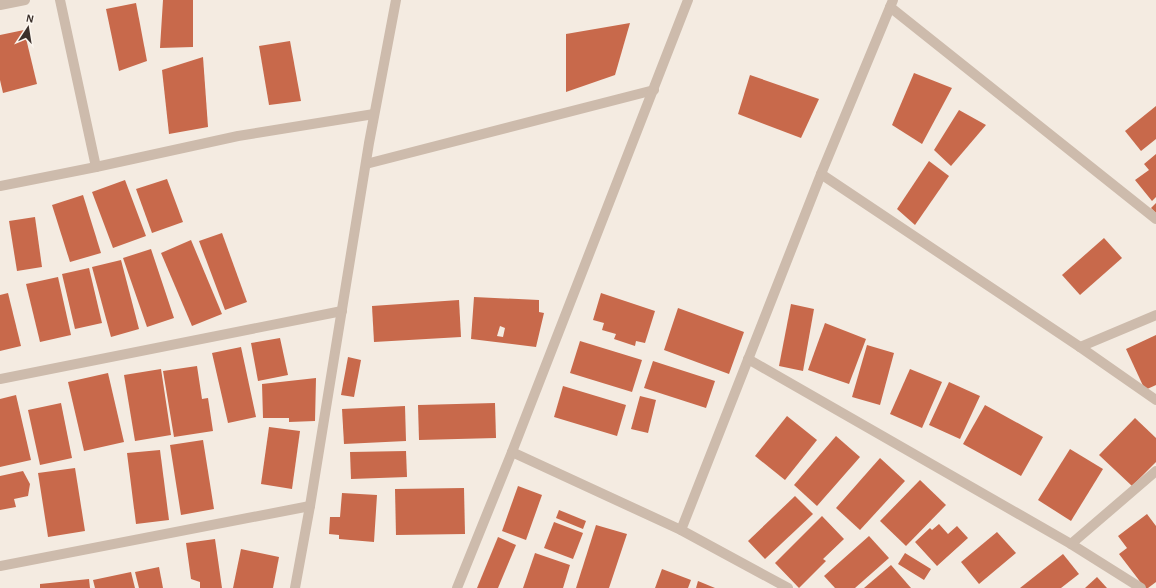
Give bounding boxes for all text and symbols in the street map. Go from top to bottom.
north arrow [8,8,48,48]
text: N [25,13,35,25]

